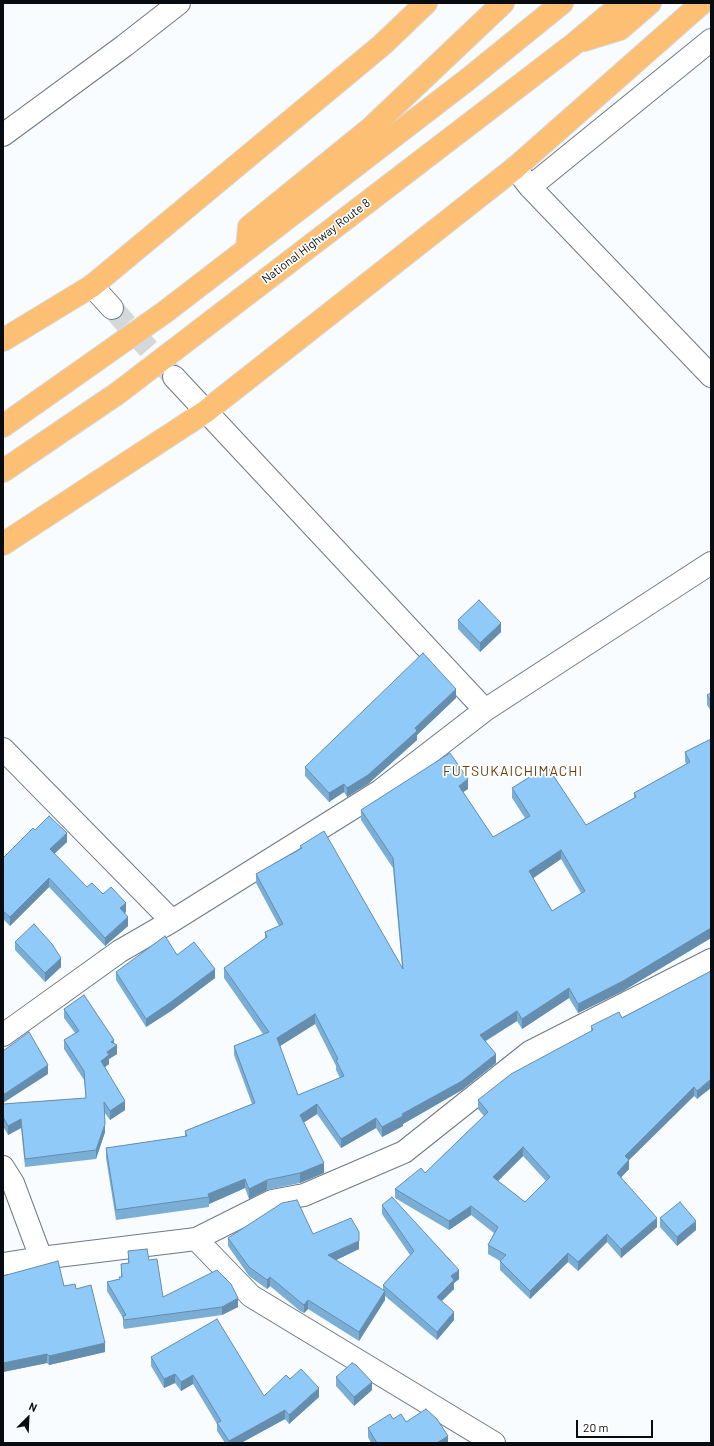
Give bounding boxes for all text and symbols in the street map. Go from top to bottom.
street label: National Highway Route 8 [259,196,373,286]
district label: FUTSUKAICHIMACHI [443,763,583,779]
north arrow [8,1398,48,1438]
text: N [27,1399,39,1414]
scale bar [578,1412,655,1438]
text: 20 m [583,1420,609,1434]

